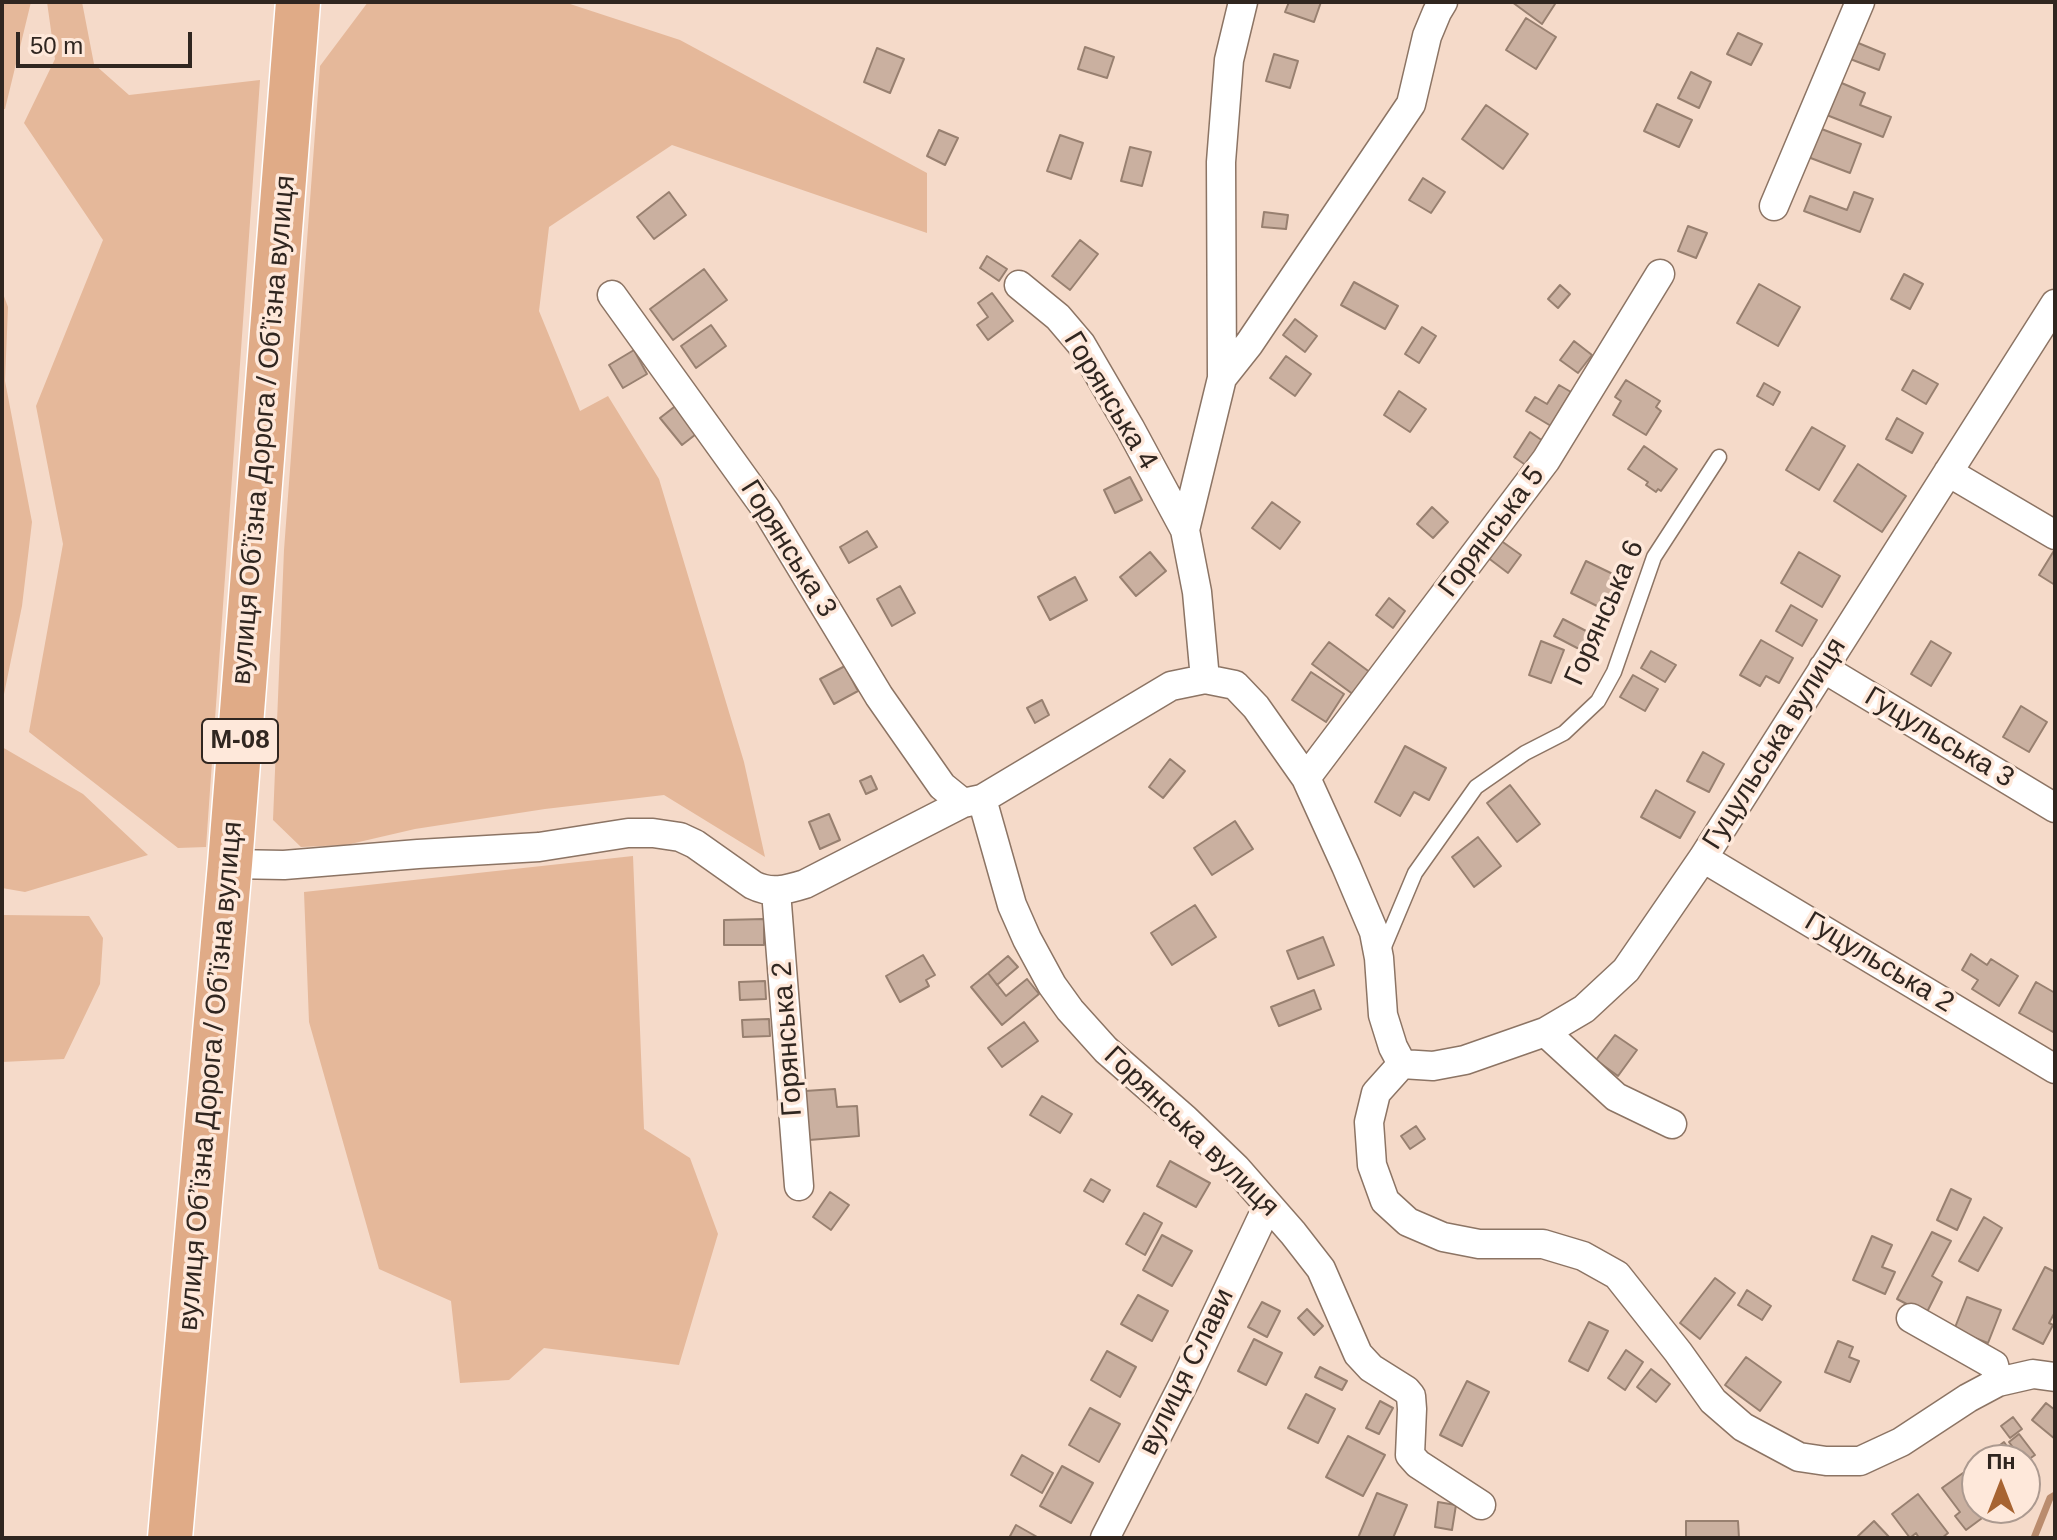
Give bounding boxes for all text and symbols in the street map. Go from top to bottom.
scale bar [20,16,196,66]
text: 50 m [30,32,83,59]
street label: вулиця Обʼїзна Дорога / Обʼїзна вулиця [225,174,303,686]
street label: Горянська 4 [1056,326,1164,476]
street label: Горянська 5 [1432,460,1552,604]
street label: Горянська 3 [733,474,843,624]
street label: Горянська 6 [1558,535,1652,691]
street label: Гуцульська вулиця [1696,632,1854,856]
street label: Гуцульська 3 [1858,680,2020,796]
road number: М-08 [202,719,278,763]
street label: вулиця Обʼїзна Дорога / Обʼїзна вулиця [172,820,250,1332]
street label: Гуцульська 2 [1798,905,1960,1021]
street label: Горянська 2 [766,960,810,1118]
street label: Горянська вулиця [1096,1040,1286,1224]
street label: вулиця Слави [1132,1283,1242,1461]
north arrow [1961,1444,2041,1524]
text: Пн [1986,1449,2016,1474]

